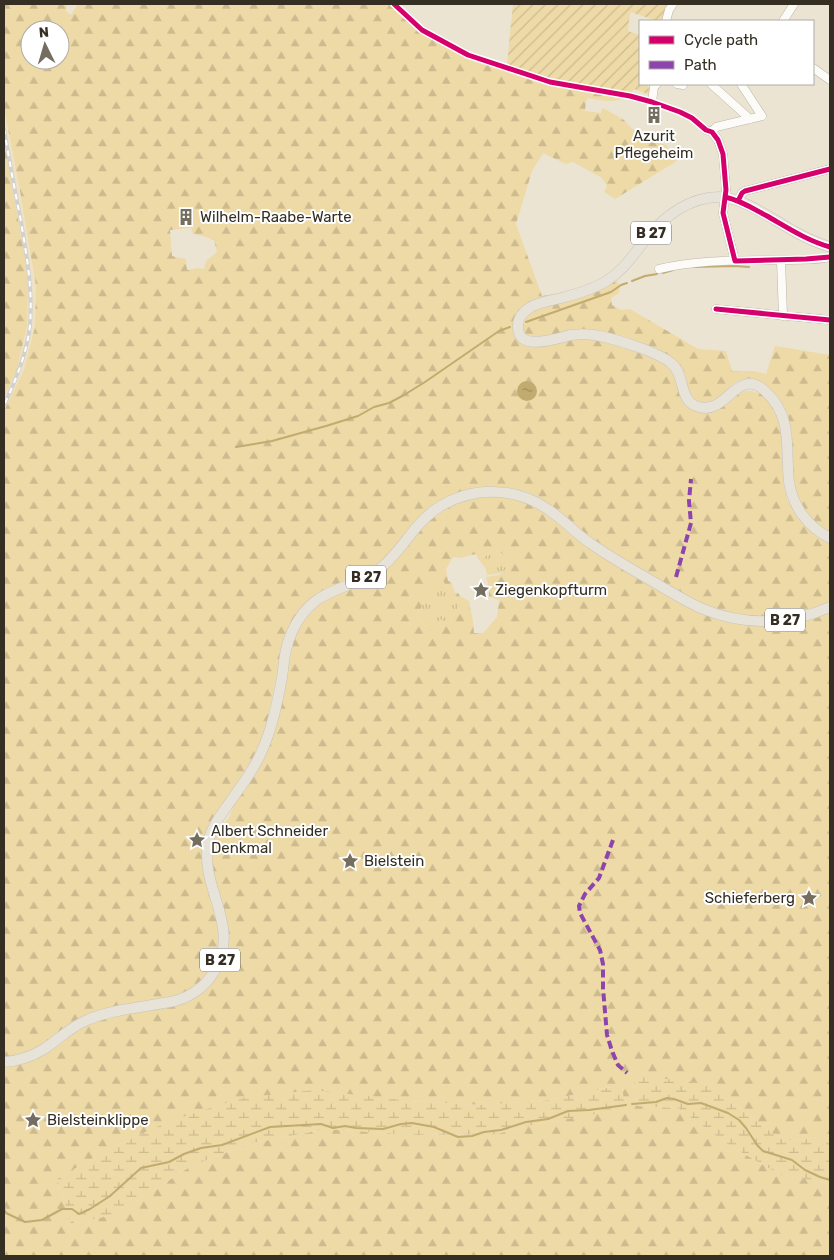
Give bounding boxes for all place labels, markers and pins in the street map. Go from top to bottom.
building icon: Azurit Pflegeheim [644,105,664,125]
place label: Azurit Pflegeheim [615,127,693,162]
building icon: Wilhelm-Raabe-Warte [176,207,196,227]
place label: Wilhelm-Raabe-Warte [200,208,352,226]
place icon: Ziegenkopfturm [471,580,491,600]
place label: Ziegenkopfturm [495,581,607,599]
place label: Albert Schneider Denkmal [211,822,328,857]
place icon: Albert Schneider Denkmal [187,830,207,850]
place icon: Bielstein [340,851,360,871]
place label: Bielstein [364,852,424,870]
place icon: Schieferberg [799,888,819,908]
place label: Schieferberg [705,889,795,907]
place icon: Bielsteinklippe [23,1110,43,1130]
place label: Bielsteinklippe [47,1111,149,1129]

